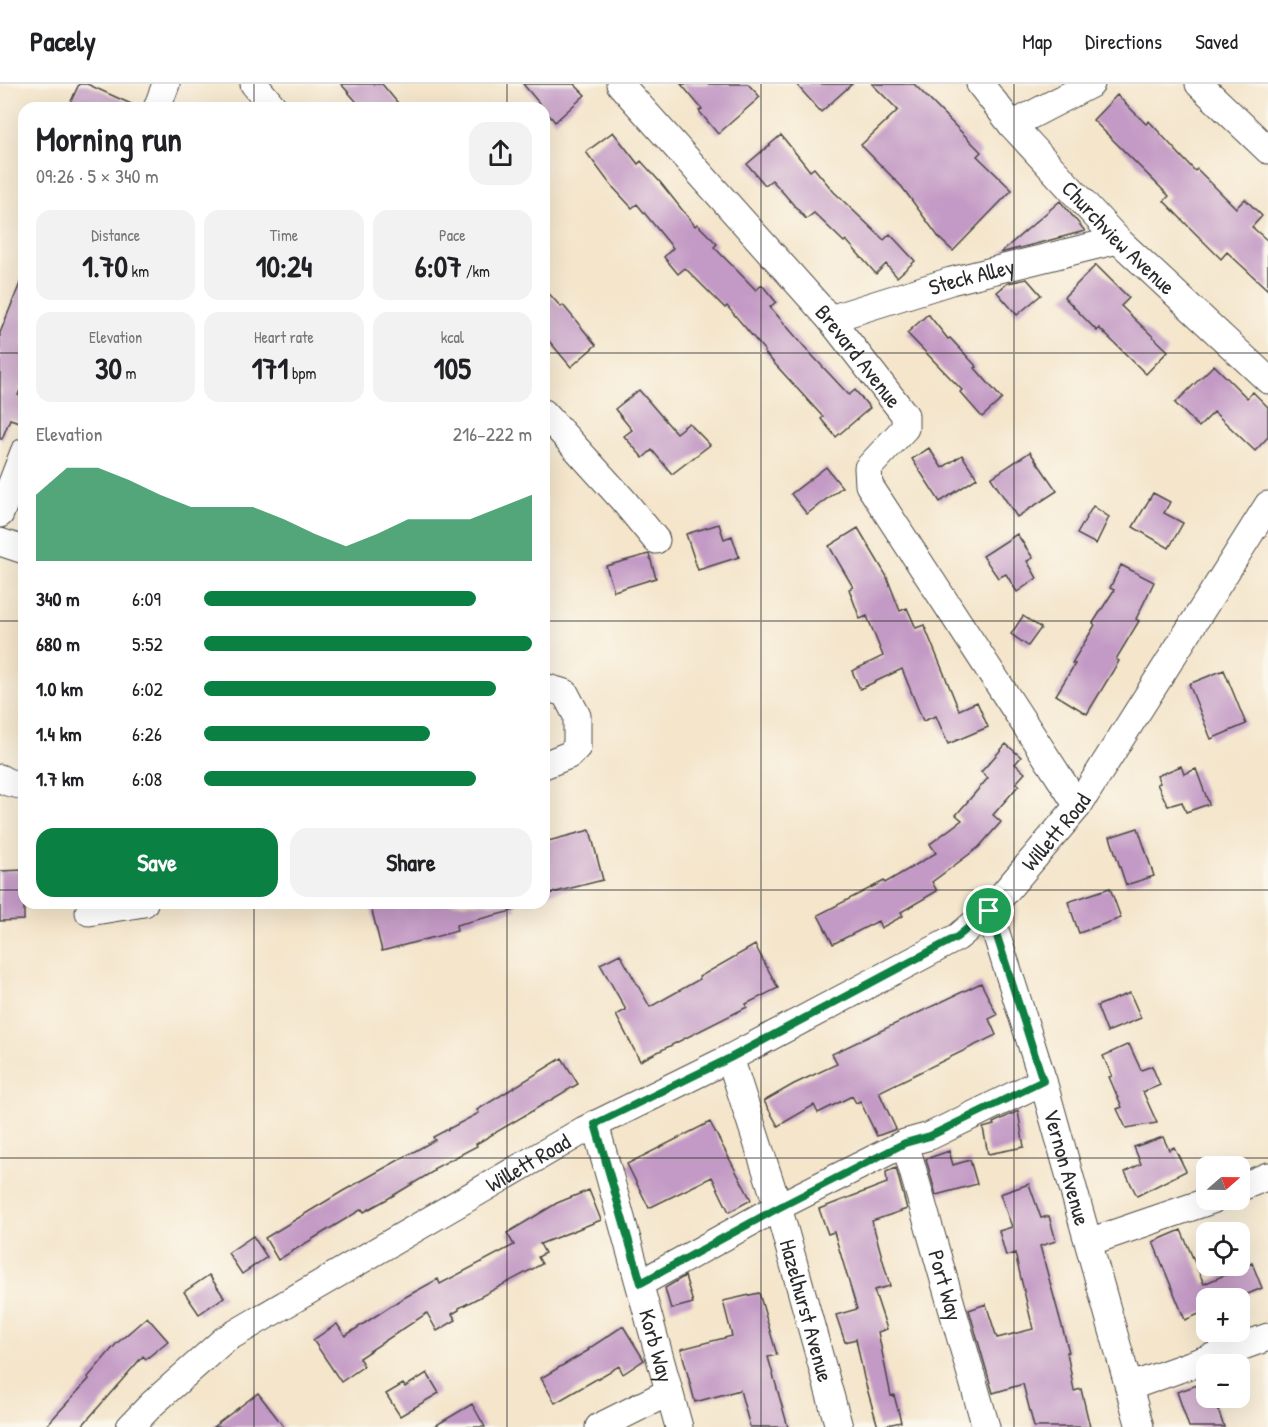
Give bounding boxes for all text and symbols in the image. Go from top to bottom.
text: Pacely [30,22,96,60]
text: Map [1022,27,1052,56]
text: Directions [1085,27,1162,56]
text: Saved [1195,27,1238,56]
text: Morning run [36,117,182,161]
button: share [469,122,532,185]
text: 09:26 · 5 × 340 m [36,162,159,189]
street label: Churchview Avenue [1055,174,1182,301]
text: Distance [91,224,140,246]
text: Time [270,224,298,246]
text: Pace [439,224,466,246]
text: 1.70 [82,246,128,286]
text: 10:24 [256,246,312,286]
text: 6:07 [415,246,462,286]
street label: Steck Alley [925,251,1018,302]
text: km [128,260,149,282]
text: /km [462,260,490,282]
street label: Brevard Avenue [809,298,909,414]
text: Elevation [89,326,142,348]
text: Heart rate [254,326,314,348]
text: kcal [441,326,464,348]
text: 30 [95,348,122,388]
text: 171 [252,348,288,388]
text: 105 [434,348,471,388]
text: m [122,362,136,384]
text: bpm [288,362,316,384]
text: Elevation [36,420,102,447]
text: 216–222 m [453,420,532,447]
text: 340 m [36,585,80,612]
text: 6:09 [132,585,161,612]
text: 680 m [36,630,80,657]
text: 5:52 [132,630,163,657]
text: 1.0 km [36,675,83,702]
text: 6:02 [132,675,163,702]
text: 1.4 km [36,720,82,747]
text: 6:26 [132,720,162,747]
text: 1.7 km [36,765,84,792]
text: 6:08 [132,765,162,792]
street label: Willett Road [1015,787,1098,877]
button: Save [36,828,278,897]
button: Share [290,828,532,897]
pin [963,885,1014,936]
icon: arrive [972,894,1005,927]
street label: Vernon Avenue [1037,1106,1098,1229]
street label: Willett Road [480,1126,576,1199]
north arrow [1196,1156,1250,1210]
map controls [1196,1156,1250,1408]
button: locate [1196,1222,1250,1276]
street label: Hazelhurst Avenue [773,1236,841,1385]
street label: Port Way [921,1247,970,1324]
button: + [1196,1288,1250,1342]
street label: Korb Way [632,1306,681,1386]
button: − [1196,1354,1250,1408]

